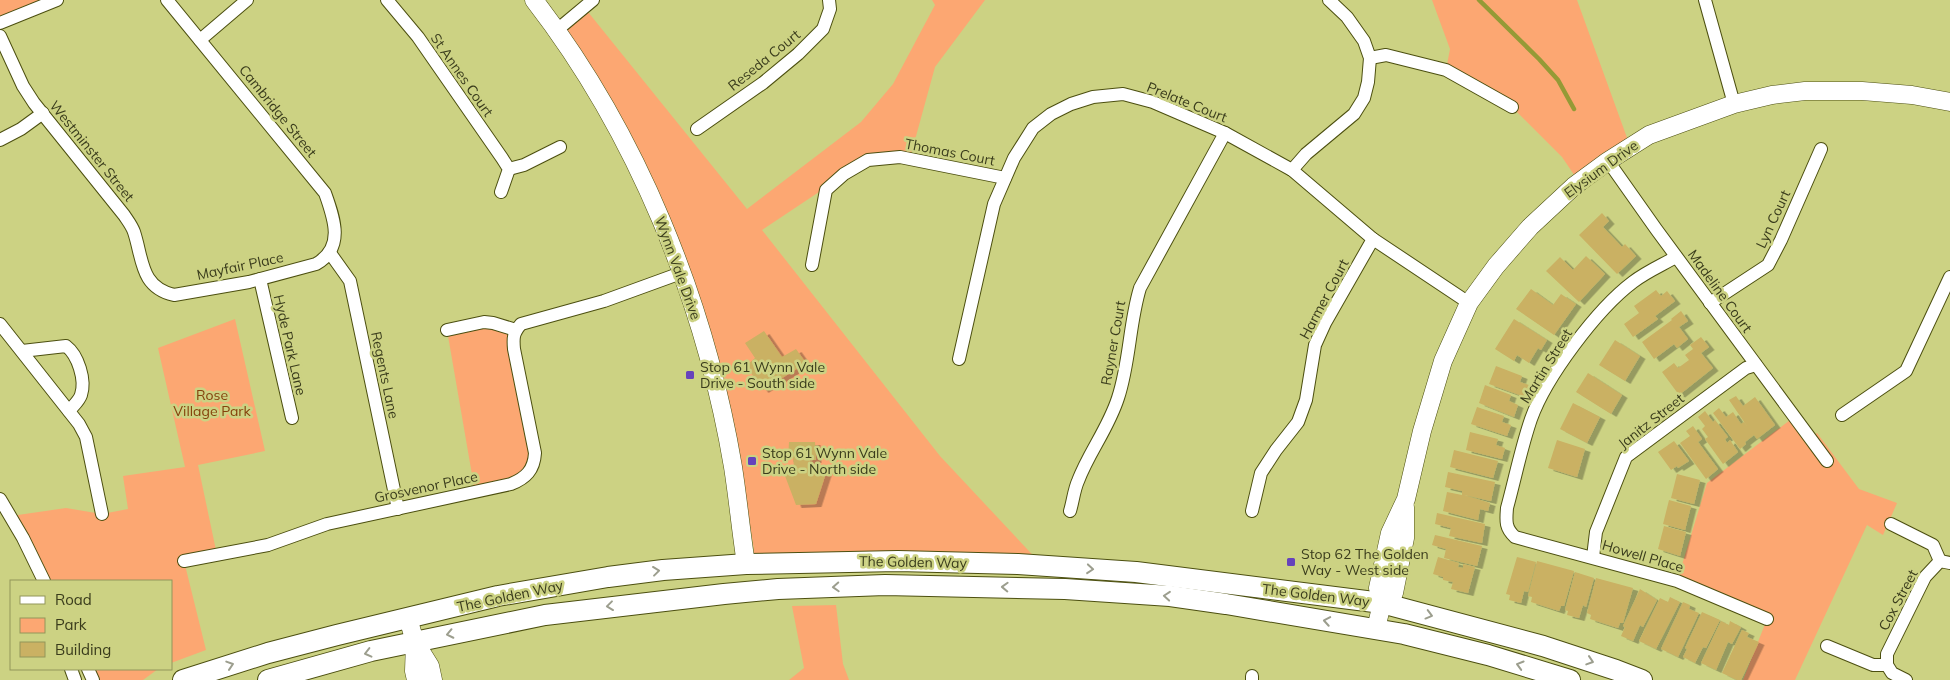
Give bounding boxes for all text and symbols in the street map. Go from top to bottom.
street label: Reseda Court [724,25,804,95]
street label: St Annes Court [427,30,497,120]
street label: Cambridge Street [235,61,321,161]
street label: Prelate Court [1144,78,1230,126]
street label: Westminster Street [46,97,138,205]
street label: Thomas Court [903,134,997,170]
street label: Elysium Drive [1561,136,1641,202]
street label: Lyn Court [1752,187,1794,251]
street label: Wynn Vale Drive [651,214,705,322]
street label: Madeline Court [1684,246,1756,336]
street label: Mayfair Place [195,248,285,284]
street label: Harmer Court [1295,256,1353,342]
street label: Hyde Park Lane [270,293,310,397]
street label: Rayner Court [1097,299,1129,387]
street label: Martin Street [1516,325,1576,407]
street label: Regents Lane [367,330,403,420]
place label: Stop 61 Wynn Vale Drive - South side [700,358,825,392]
marker: Stop 61 Wynn Vale Drive - South side [684,369,696,381]
park label: Rose Village Park [173,386,251,420]
street label: Janitz Street [1614,390,1688,452]
place label: Stop 61 Wynn Vale Drive - North side [762,444,887,478]
marker: Stop 61 Wynn Vale Drive - North side [746,455,758,467]
street label: Grosvenor Place [373,467,479,507]
street label: Howell Place [1600,536,1686,576]
place label: Stop 62 The Golden Way - West side [1301,545,1429,579]
street label: The Golden Way [859,552,968,572]
marker: Stop 62 The Golden Way - West side [1285,556,1297,568]
one-way arrow [1087,563,1095,574]
one-way arrow [652,566,660,577]
street label: Cox Street [1874,566,1922,634]
street label: The Golden Way [455,576,565,616]
street label: The Golden Way [1261,579,1371,611]
legend [10,580,172,670]
one-way arrow [832,581,840,592]
one-way arrow [1000,581,1008,592]
text: Road [55,590,92,609]
one-way arrow [1163,591,1171,602]
one-way arrow [606,601,615,611]
one-way arrow [1425,610,1433,620]
text: Park [55,615,87,634]
one-way arrow [1323,616,1332,626]
one-way arrow [446,628,455,639]
text: Building [55,640,111,659]
one-way arrow [364,647,372,657]
one-way arrow [1585,656,1594,666]
one-way arrow [225,661,234,671]
one-way arrow [1516,661,1525,671]

